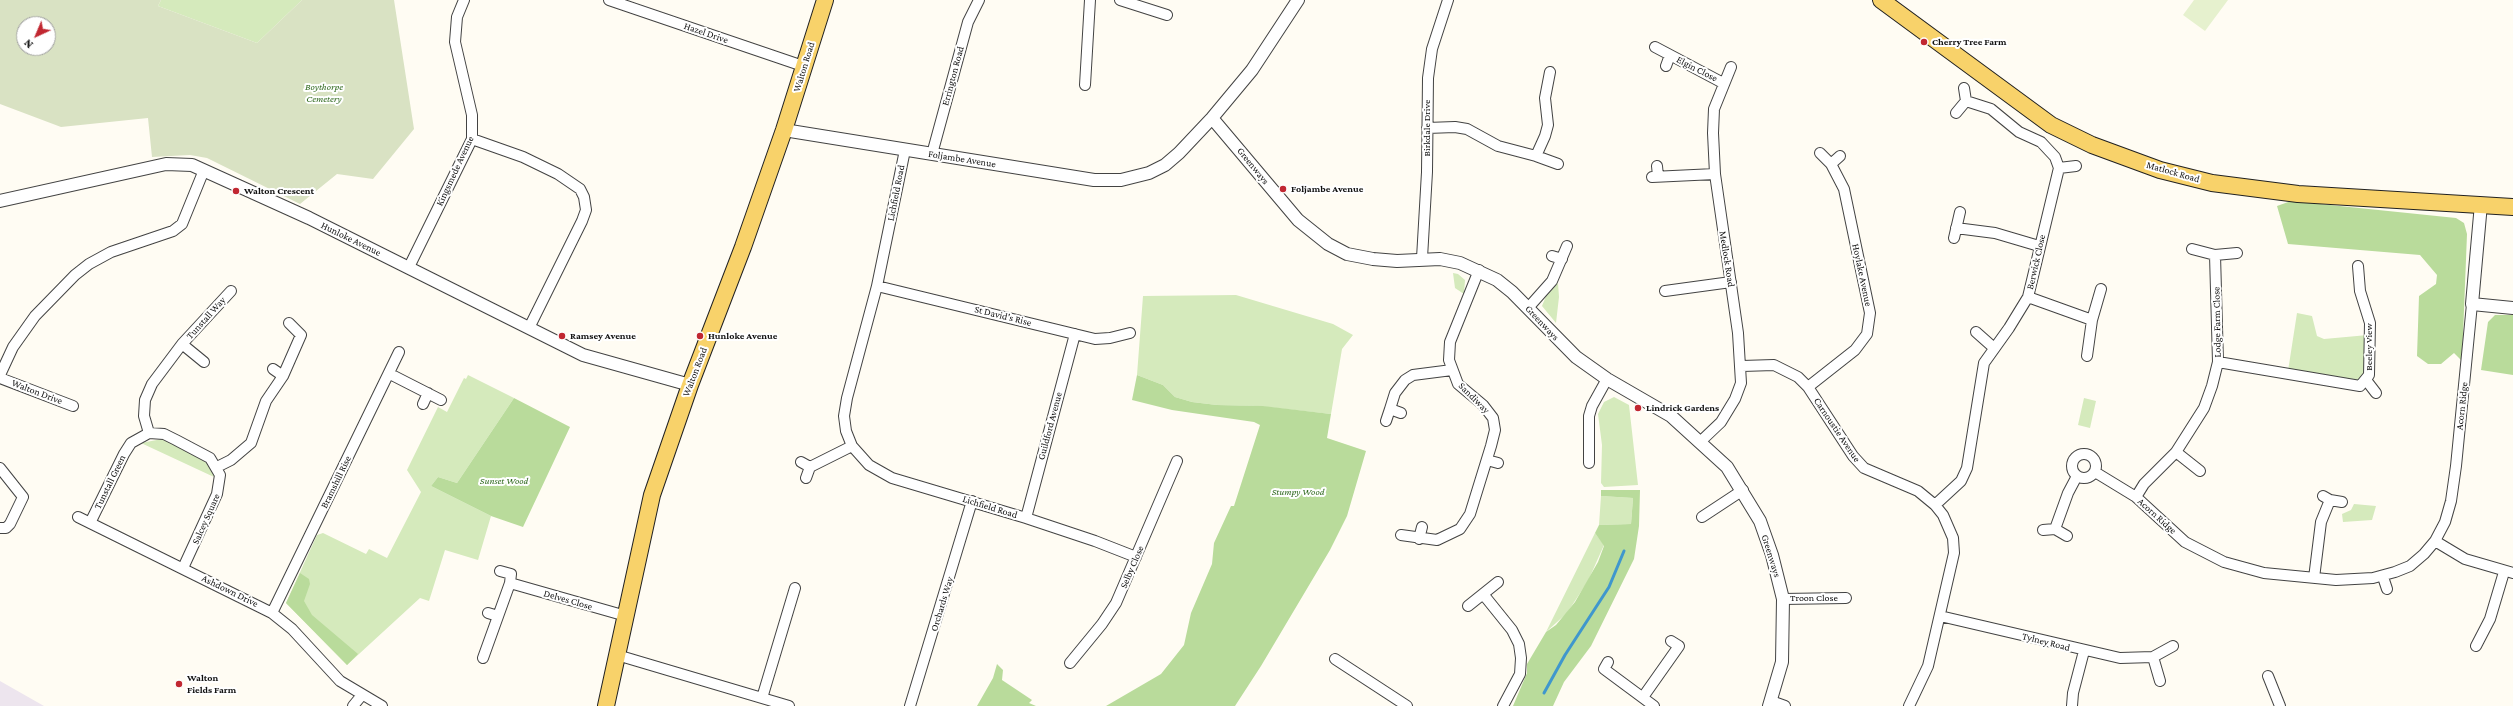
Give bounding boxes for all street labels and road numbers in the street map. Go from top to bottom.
street label: Hazel Drive [682,20,730,46]
street label: Walton Road [791,41,817,93]
street label: Errington Road [939,45,967,107]
street label: Elgin Close [1674,54,1720,84]
street label: Birkdale Drive [1421,100,1433,156]
street label: Kingsmede Avenue [434,134,476,208]
street label: Greenways [1234,145,1272,187]
street label: Foljambe Avenue [927,148,997,170]
street label: Matlock Road [2145,159,2201,185]
street label: Lichfield Road [885,164,907,222]
street label: Hunloke Avenue [319,219,383,259]
street label: Medlock Road [1717,230,1737,288]
street label: Berwick Close [2024,233,2048,291]
street label: Hoylake Avenue [1849,243,1875,307]
street label: Lodge Farm Close [2210,286,2224,358]
street label: Tunstall Way [184,294,228,342]
street label: St David's Rise [973,303,1033,329]
street label: Greenways [1523,303,1561,343]
street label: Beeley View [2363,323,2375,371]
street label: Walton Road [680,346,710,398]
street label: Walton Drive [10,377,64,407]
street label: Sandiway [1456,380,1492,416]
street label: Acorn Ridge [2454,381,2470,431]
street label: Guildford Avenue [1035,391,1065,461]
street label: Carnoustie Avenue [1811,395,1863,465]
street label: Tunstall Green [92,453,128,511]
street label: Bramshill Rise [318,454,354,510]
street label: Salcey Square [189,492,223,546]
street label: Lichfield Road [961,493,1019,521]
street label: Acorn Ridge [2135,495,2179,537]
street label: Greenways [1759,533,1783,579]
street label: Selby Close [1118,544,1146,590]
street label: Ashdown Drive [200,572,260,610]
street label: Orchards Way [928,575,956,633]
street label: Delves Close [542,587,594,613]
street label: Troon Close [1790,592,1838,604]
street label: Tylney Road [2021,630,2071,654]

